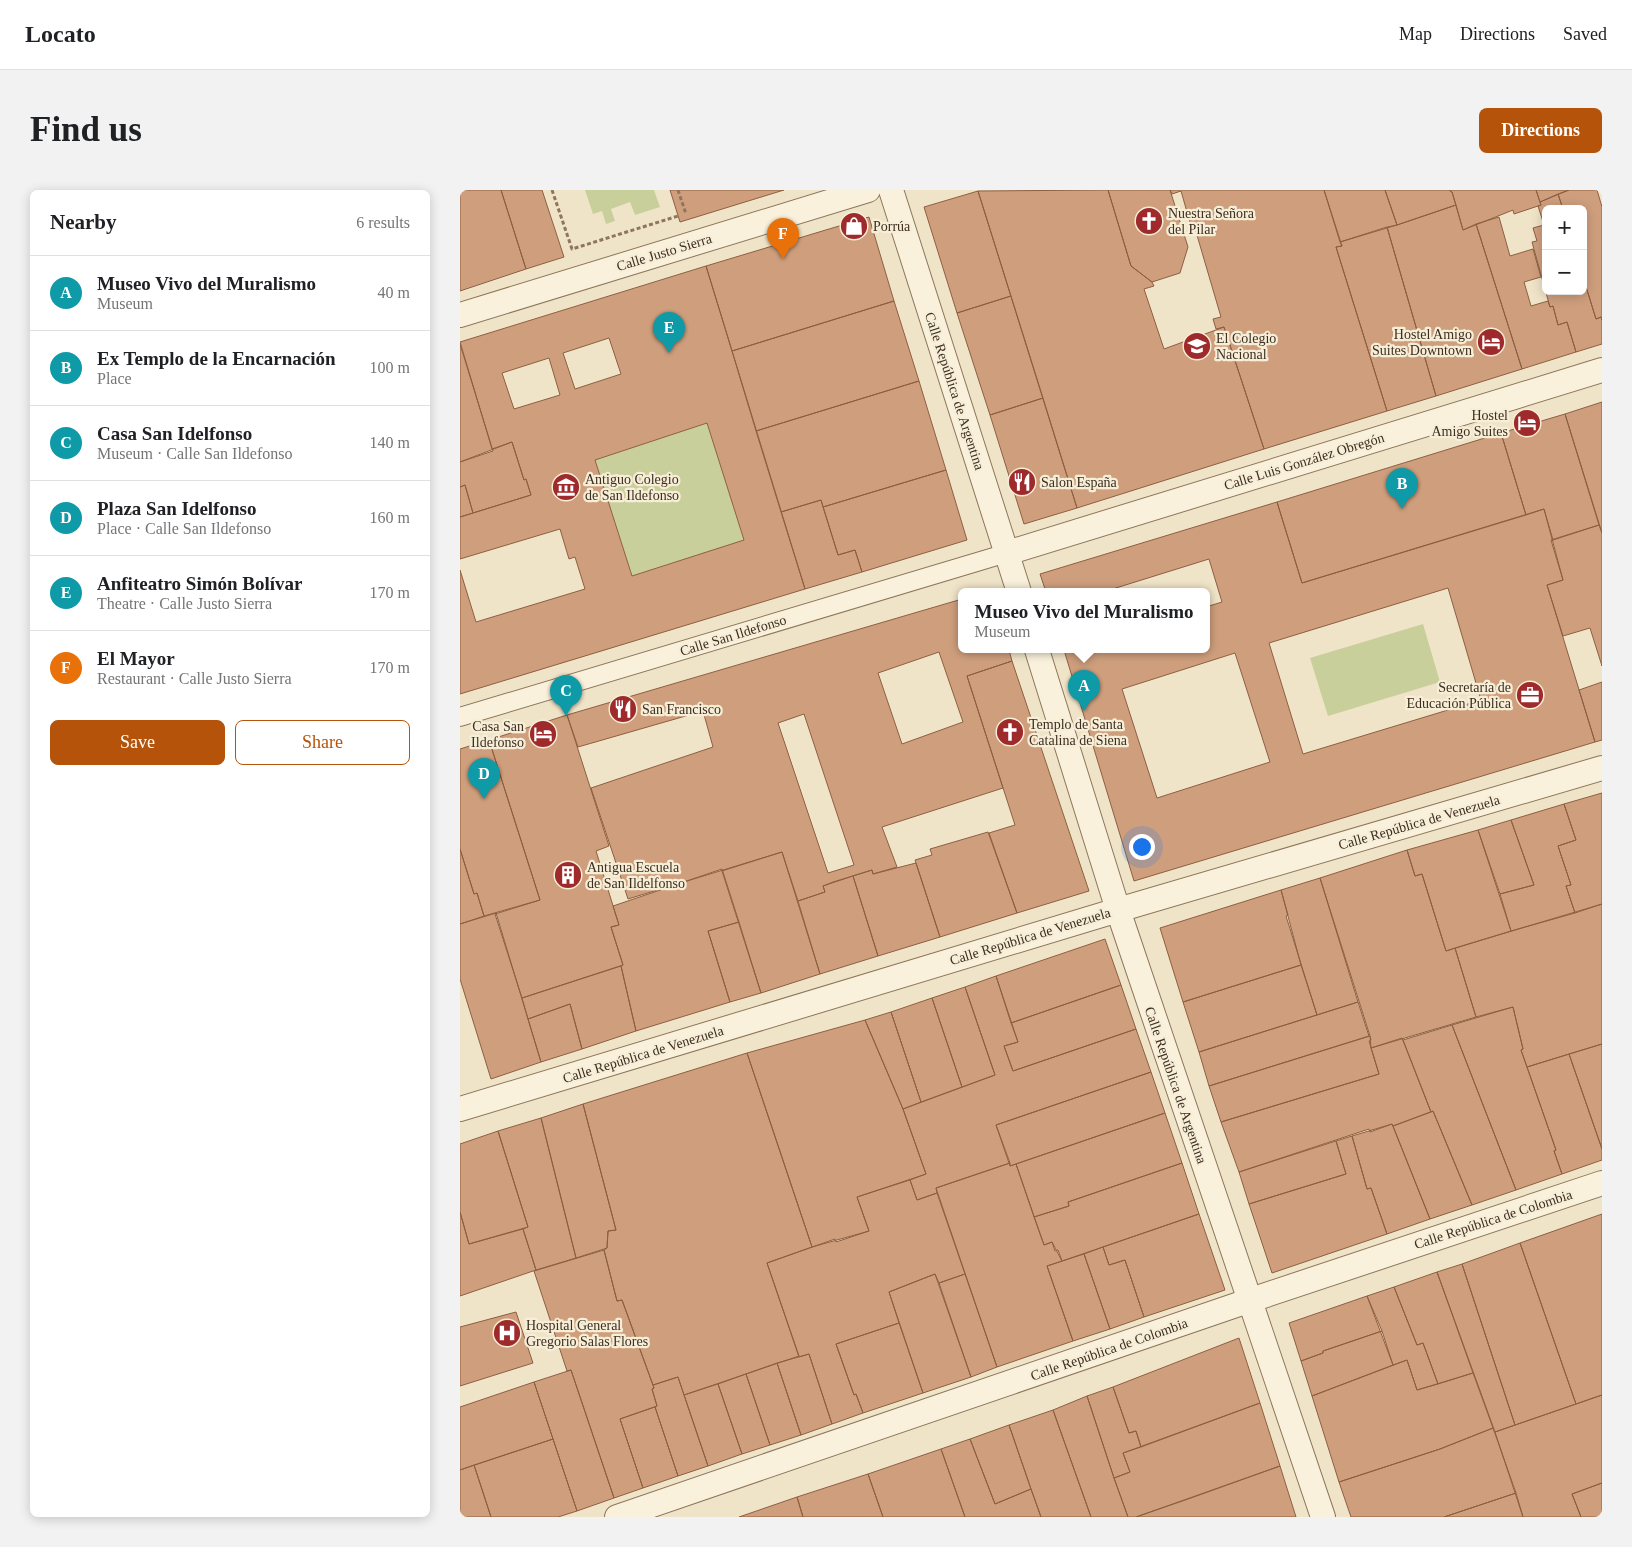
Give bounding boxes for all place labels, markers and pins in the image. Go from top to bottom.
church icon: Nuestra Señora del Pilar [1134,206,1164,236]
place label: Nuestra Señora del Pilar [1168,206,1255,237]
shop icon: Porrúa [839,211,869,241]
pin: F [767,218,799,259]
place label: Porrúa [873,219,911,234]
pin: E [653,312,685,353]
place label: Hostel Amigo Suites Downtown [1372,327,1472,358]
hotel icon: Hostel Amigo Suites Downtown [1476,327,1506,357]
school or university icon: El Colegio Nacional [1182,331,1212,361]
place label: El Colegio Nacional [1216,331,1276,362]
place label: Hostel Amigo Suites [1431,408,1508,439]
hotel icon: Hostel Amigo Suites [1512,408,1542,438]
restaurant icon: Salon España [1007,467,1037,497]
pin: B [1386,468,1418,509]
museum icon: Antiguo Colegio de San Ildefonso [551,472,581,502]
place label: Antiguo Colegio de San Ildefonso [585,472,679,503]
place label: Salon España [1041,475,1118,490]
pin: A [1068,670,1100,711]
pin: C [550,675,582,716]
place label: Secretaría de Educación Pública [1406,680,1512,711]
office icon: Secretaría de Educación Pública [1515,680,1545,710]
restaurant icon: San Francisco [608,694,638,724]
place label: San Francisco [642,702,721,717]
church icon: Templo de Santa Catalina de Siena [995,717,1025,747]
place label: Templo de Santa Catalina de Siena [1029,717,1128,748]
place label: Casa San Ildefonso [471,719,524,750]
hotel icon: Casa San Ildefonso [528,719,558,749]
pin: D [468,758,500,799]
building icon: Antigua Escuela de San Ildelfonso [553,860,583,890]
place label: Antigua Escuela de San Ildelfonso [587,860,685,891]
hospital icon: Hospital General Gregorio Salas Flores [492,1318,522,1348]
place label: Hospital General Gregorio Salas Flores [526,1318,648,1349]

